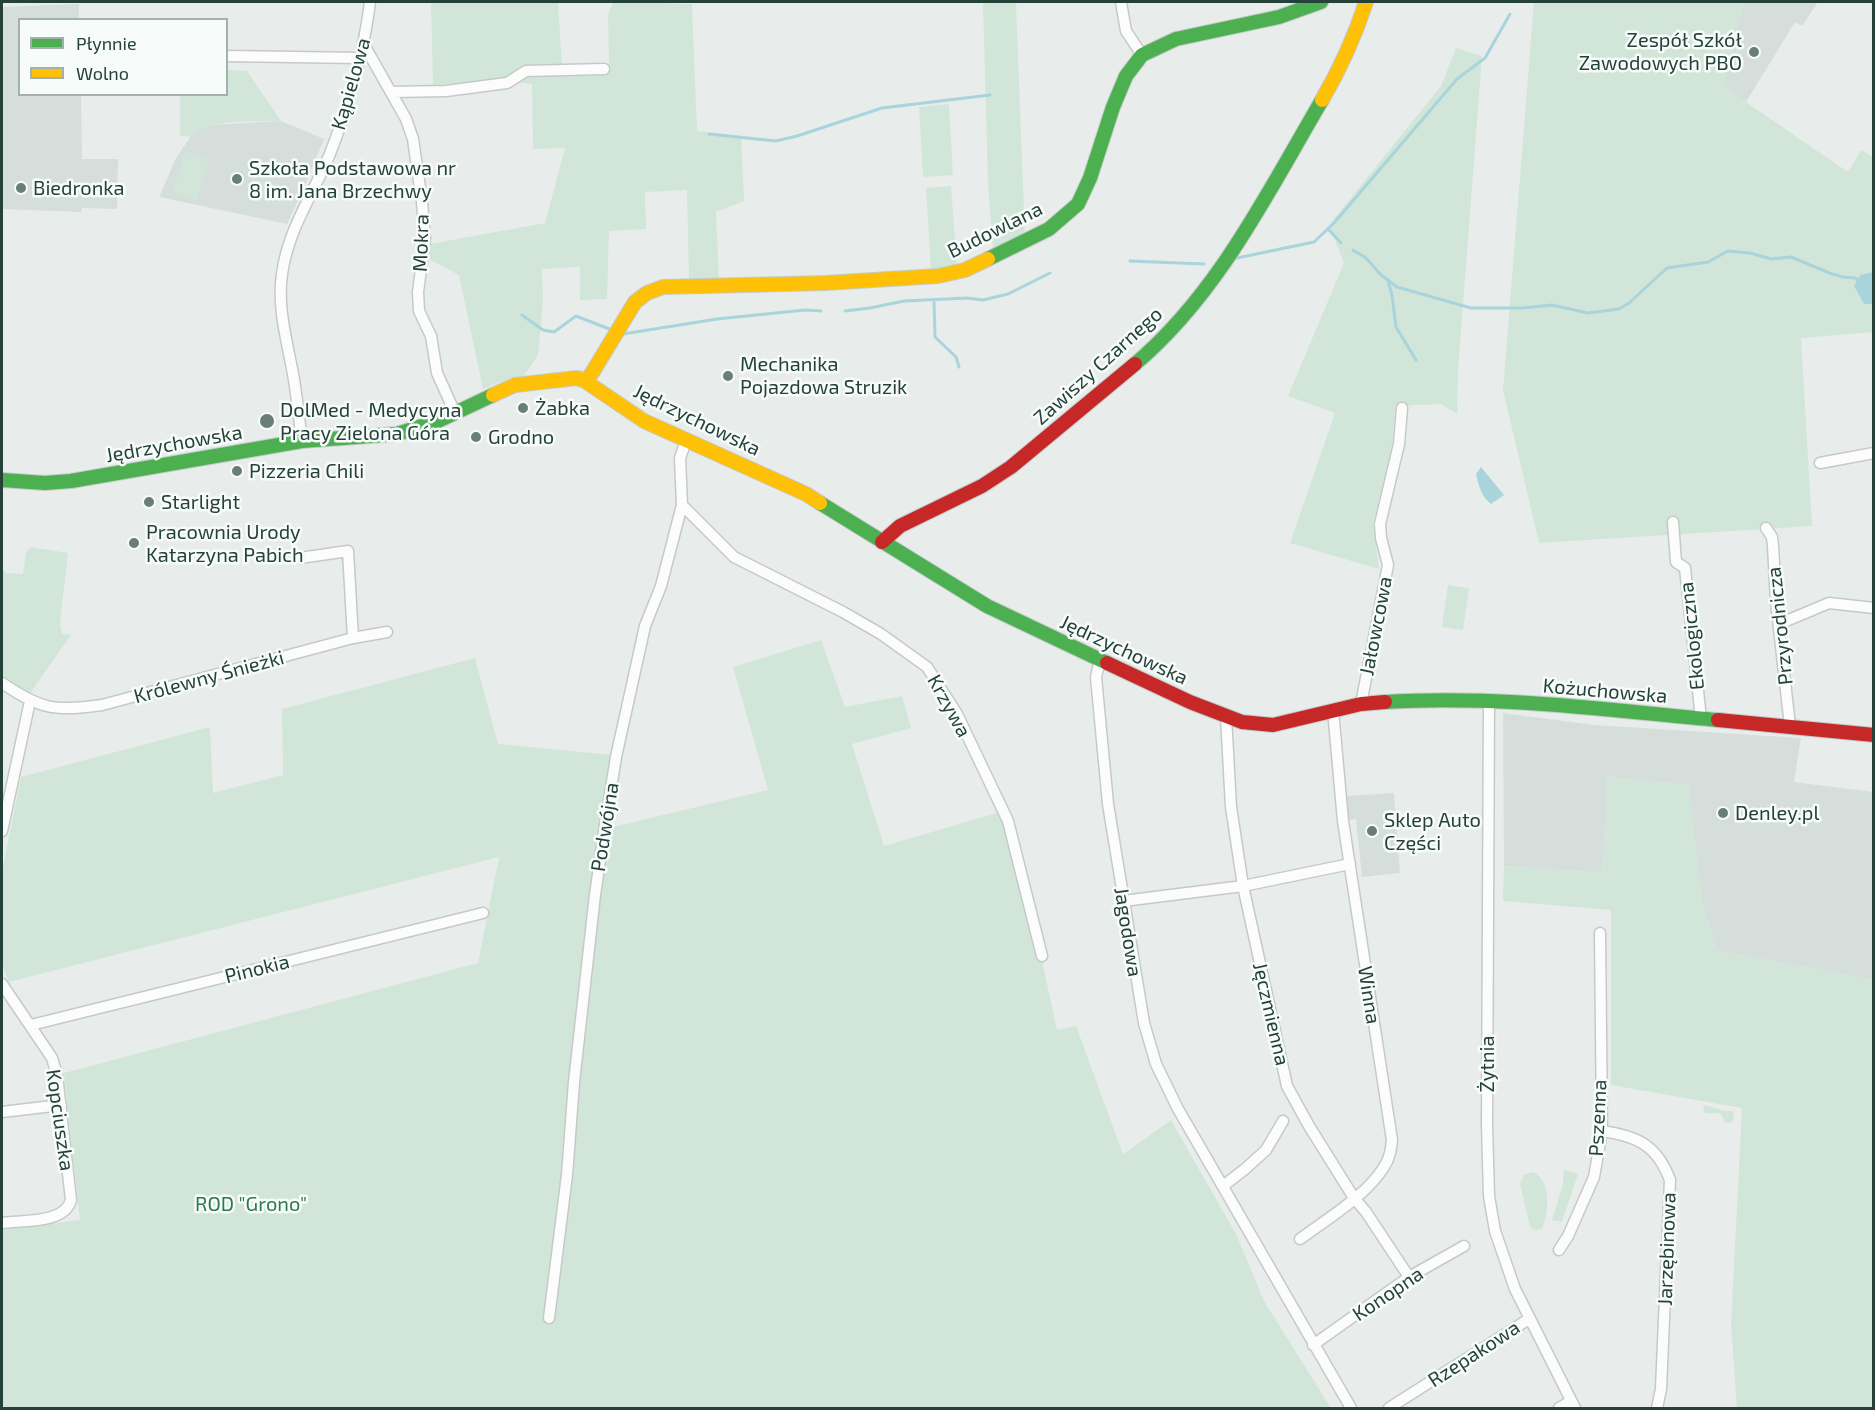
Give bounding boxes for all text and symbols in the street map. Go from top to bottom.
legend [18,18,228,96]
place label: Zespół Szkół Zawodowych PBO [1579,28,1742,75]
text: Płynnie [76,32,137,54]
street label: Kąpielowa [326,35,376,133]
marker: Zespół Szkół Zawodowych PBO [1747,45,1761,59]
text: Wolno [76,62,129,84]
place label: Szkoła Podstawowa nr 8 im. Jana Brzechwy [249,156,456,203]
marker: Szkoła Podstawowa nr 8 im. Jana Brzechwy [230,172,244,186]
place label: Biedronka [33,176,124,200]
marker: Biedronka [14,181,28,195]
street label: Budowlana [944,197,1046,263]
street label: Mokra [408,214,434,272]
street label: Zawiszy Czarnego [1029,302,1167,430]
place label: Mechanika Pojazdowa Struzik [740,352,907,399]
marker: Mechanika Pojazdowa Struzik [721,369,735,383]
street label: Jędrzychowska [630,379,764,461]
place label: Żabka [535,396,590,420]
place label: DolMed - Medycyna Pracy Zielona Góra [280,398,461,445]
marker: Żabka [516,401,530,415]
marker: DolMed - Medycyna Pracy Zielona Góra [258,412,276,430]
street label: Jędrzychowska [104,420,244,468]
place label: Grodno [488,425,554,449]
marker: Grodno [469,430,483,444]
place label: Pizzeria Chili [249,459,364,483]
marker: Pizzeria Chili [230,464,244,478]
place label: Starlight [161,490,240,514]
marker: Starlight [142,495,156,509]
place label: Pracownia Urody Katarzyna Pabich [146,520,304,567]
marker: Pracownia Urody Katarzyna Pabich [127,536,141,550]
street label: Przyrodnicza [1762,566,1798,686]
street label: Jałowcowa [1355,574,1397,678]
street label: Ekologiczna [1674,581,1710,691]
street label: Jędrzychowska [1056,610,1192,690]
street label: Królewny Śnieżki [131,645,287,709]
street label: Krzywa [922,670,976,742]
street label: Kożuchowska [1542,674,1668,708]
street label: Podwójna [586,781,624,873]
place label: Denley.pl [1735,801,1819,825]
marker: Denley.pl [1716,806,1730,820]
place label: Sklep Auto Części [1384,808,1481,855]
marker: Sklep Auto Części [1365,824,1379,838]
street label: Jagodowa [1109,885,1147,979]
street label: Pinokia [222,949,292,989]
street label: Jęczmienna [1248,960,1294,1068]
street label: Winna [1353,964,1385,1026]
street label: Żytnia [1475,1036,1499,1092]
street label: Kopciuszka [41,1068,79,1172]
street label: Pszenna [1584,1079,1612,1157]
park label: ROD "Grono" [195,1192,307,1216]
street label: Jarzębinowa [1653,1192,1681,1306]
street label: Konopna [1348,1262,1428,1326]
street label: Rzepakowa [1424,1315,1524,1393]

